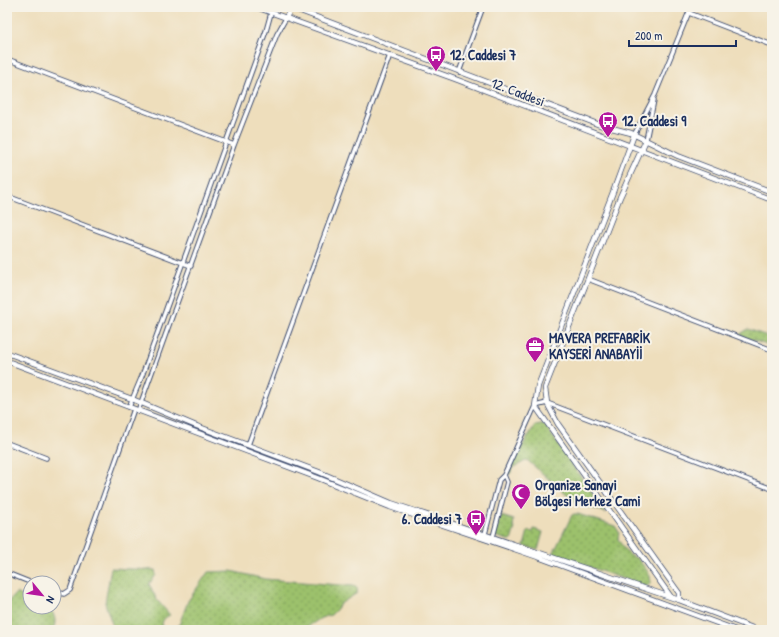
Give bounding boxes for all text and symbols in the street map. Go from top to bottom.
scale bar [629,22,736,48]
text: 200 m [635,27,662,44]
bus stop icon: 12. Caddesi 7 [425,44,447,72]
place label: 12. Caddesi 7 [450,45,516,64]
street label: 12. Caddesi [489,73,548,110]
bus stop icon: 12. Caddesi 9 [597,110,619,138]
place label: 12. Caddesi 9 [622,111,687,130]
place label: MAVERA PREFABRİK KAYSERİ ANABAYİİ [549,328,651,363]
office icon: MAVERA PREFABRİK KAYSERİ ANABAYİİ [524,335,546,363]
place label: Organize Sanayi Bölgesi Merkez Cami [535,475,641,512]
mosque icon: Organize Sanayi Bölgesi Merkez Cami [510,482,532,510]
bus stop icon: 6. Caddesi 7 [465,508,487,536]
place label: 6. Caddesi 7 [402,509,462,528]
north arrow [22,575,62,615]
text: N [43,594,58,606]

